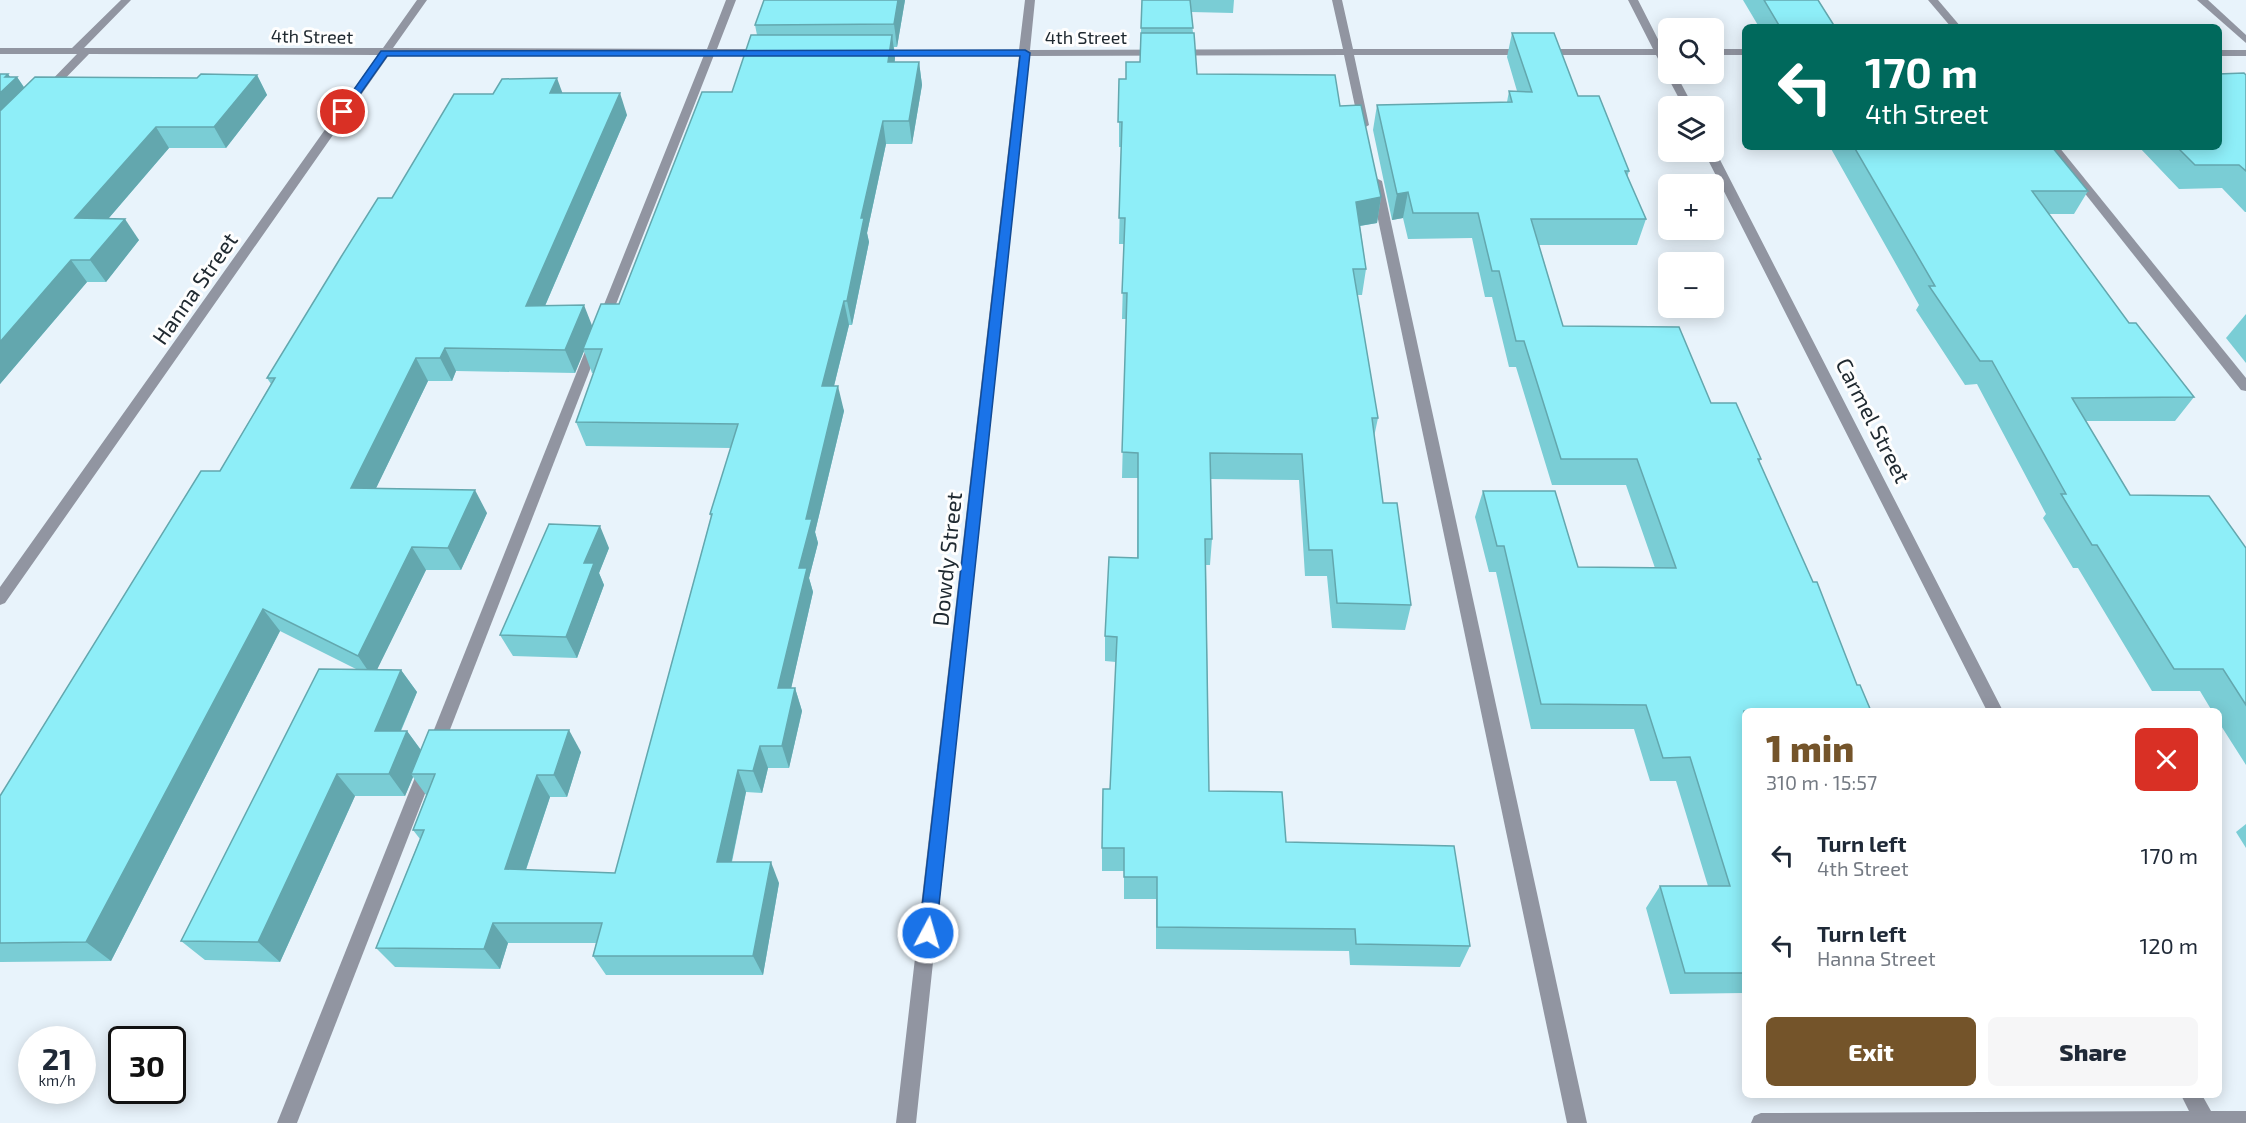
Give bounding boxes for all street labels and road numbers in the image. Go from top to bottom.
street label: 4th Street [271,24,354,48]
street label: 4th Street [1045,26,1127,48]
street label: Hanna Street [146,227,242,349]
street label: Carmel Street [1831,353,1917,487]
street label: Dowdy Street [926,491,966,627]

